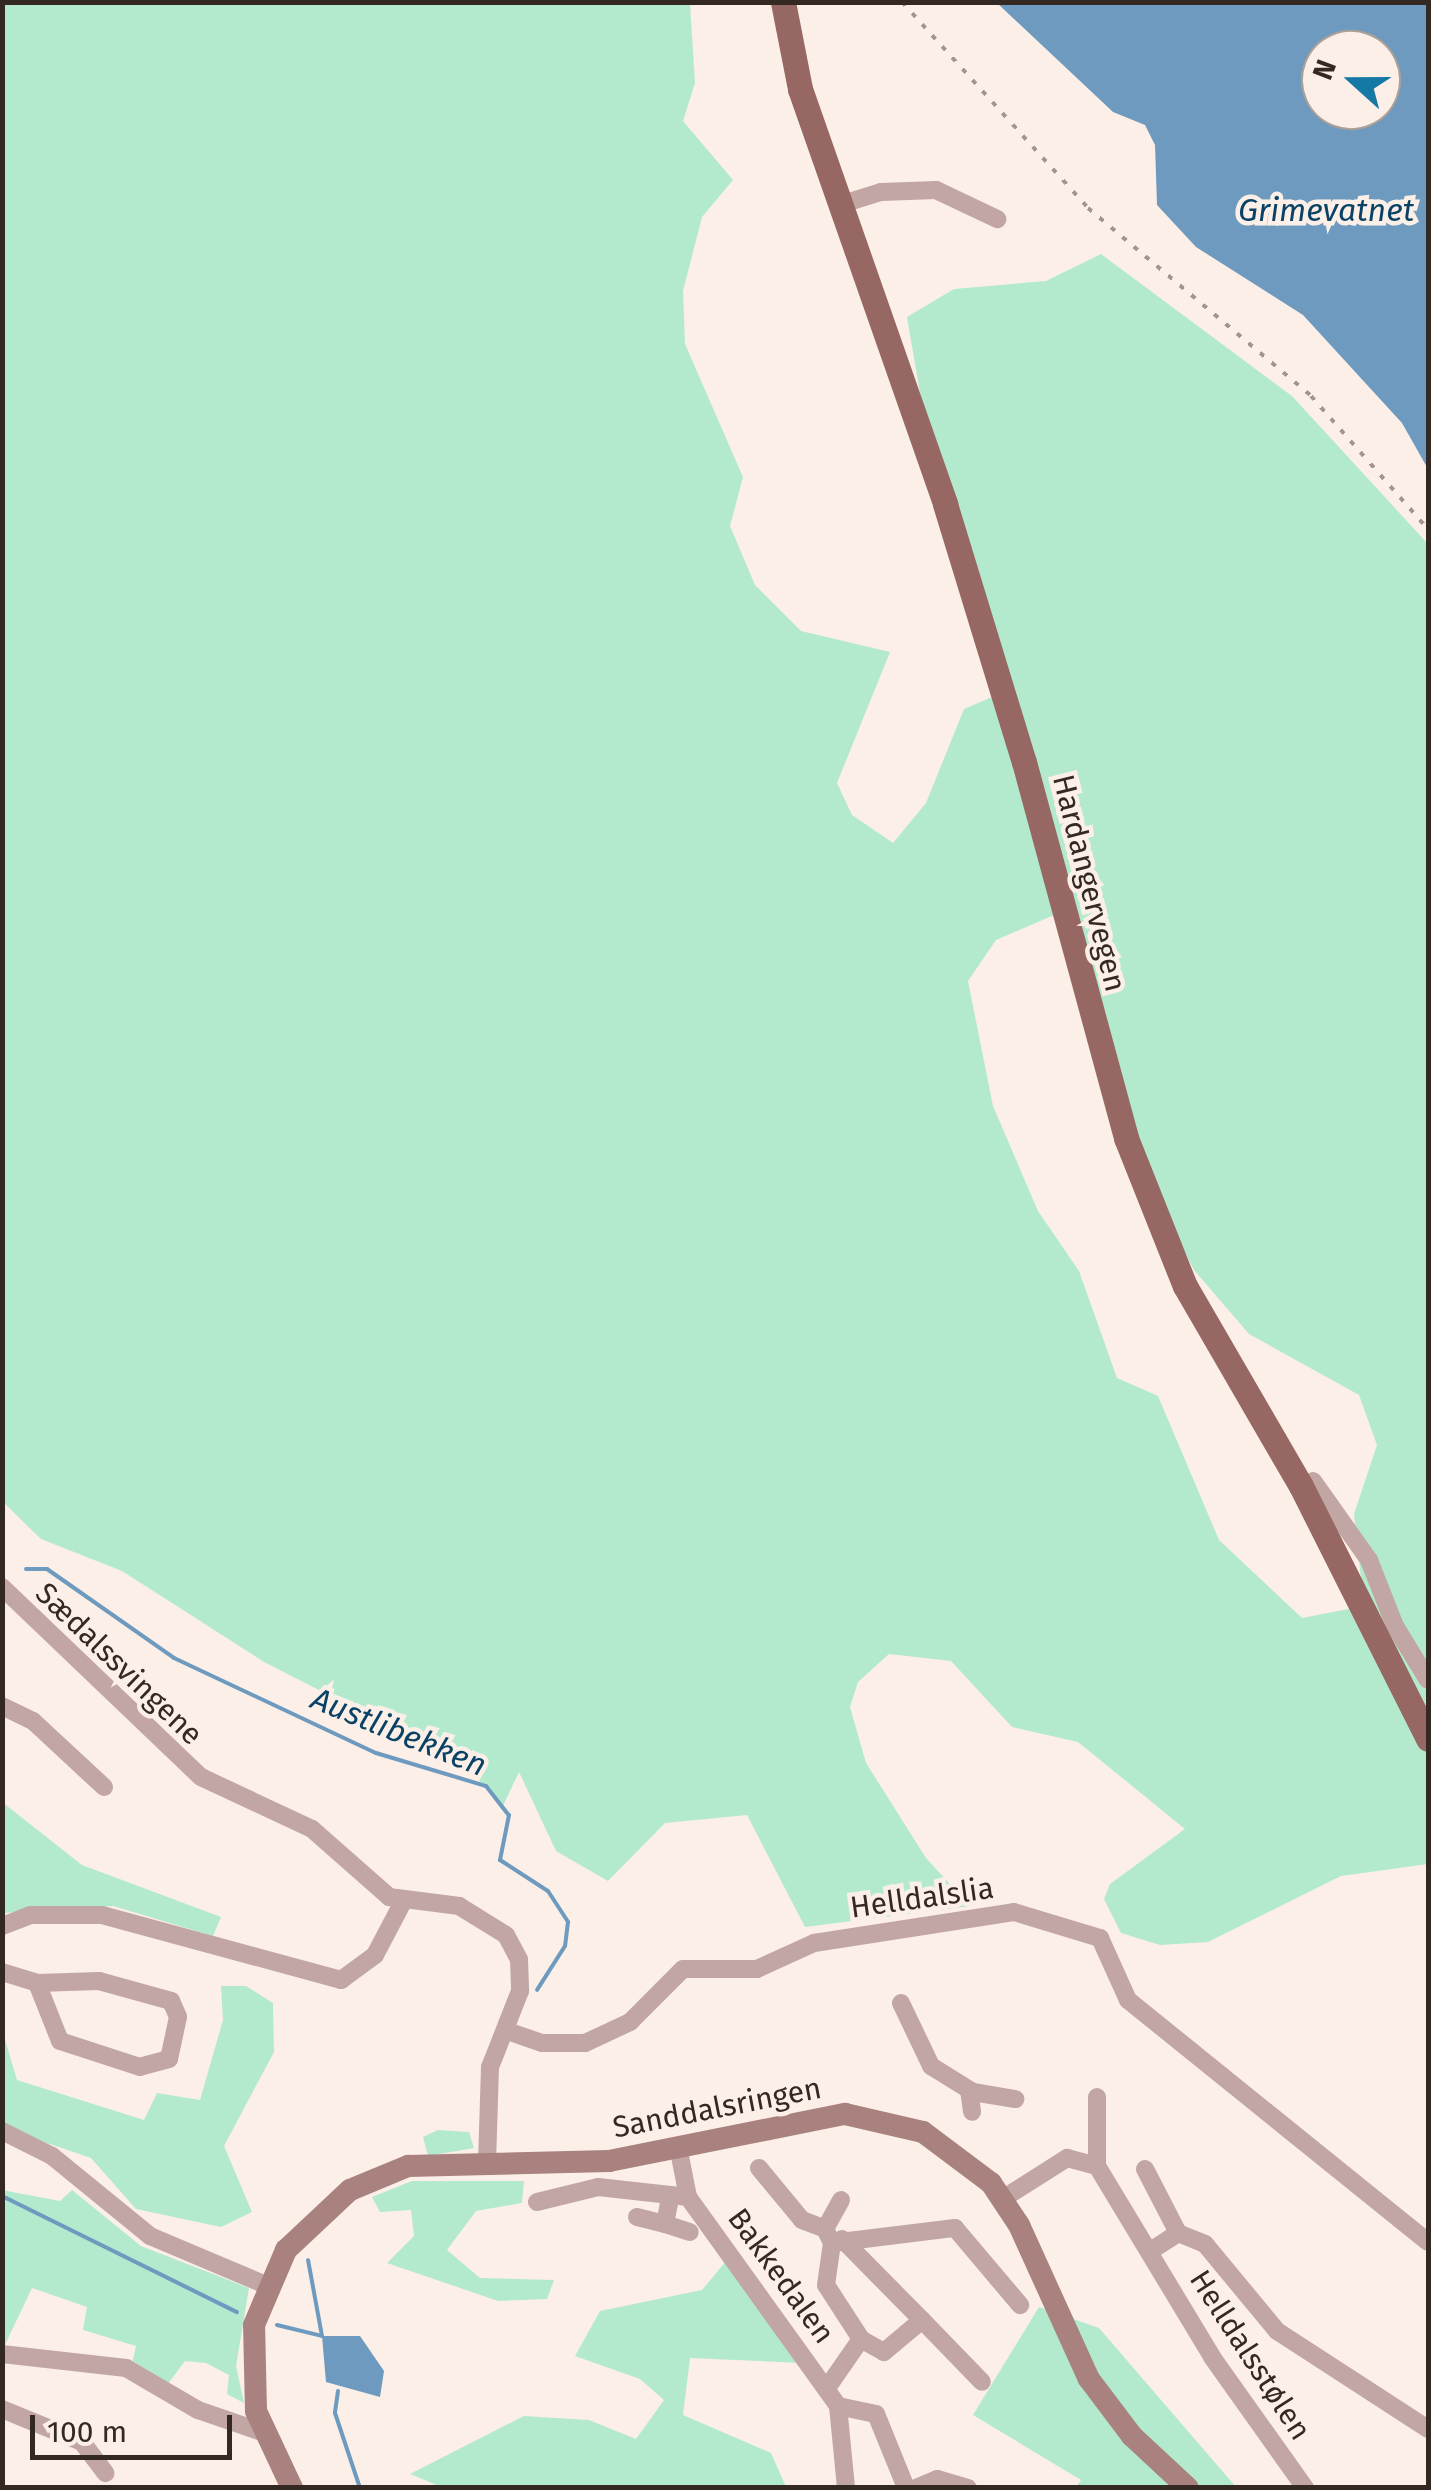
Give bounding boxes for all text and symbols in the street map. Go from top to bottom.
north arrow [1301,30,1401,130]
text: N [1306,55,1343,84]
water label: Grimevatnet [1238,191,1414,229]
street label: Hardangervegen [1045,771,1133,995]
street label: Sædalssvingene [28,1575,210,1753]
water label: Austlibekken [306,1679,492,1785]
street label: Helldalslia [848,1870,996,1926]
street label: Sanddalsringen [610,2070,824,2146]
street label: Bakkedalen [720,2202,842,2350]
street label: Helldalsstølen [1182,2263,1318,2447]
scale bar [35,2395,238,2457]
text: 100 m [47,2414,127,2450]

